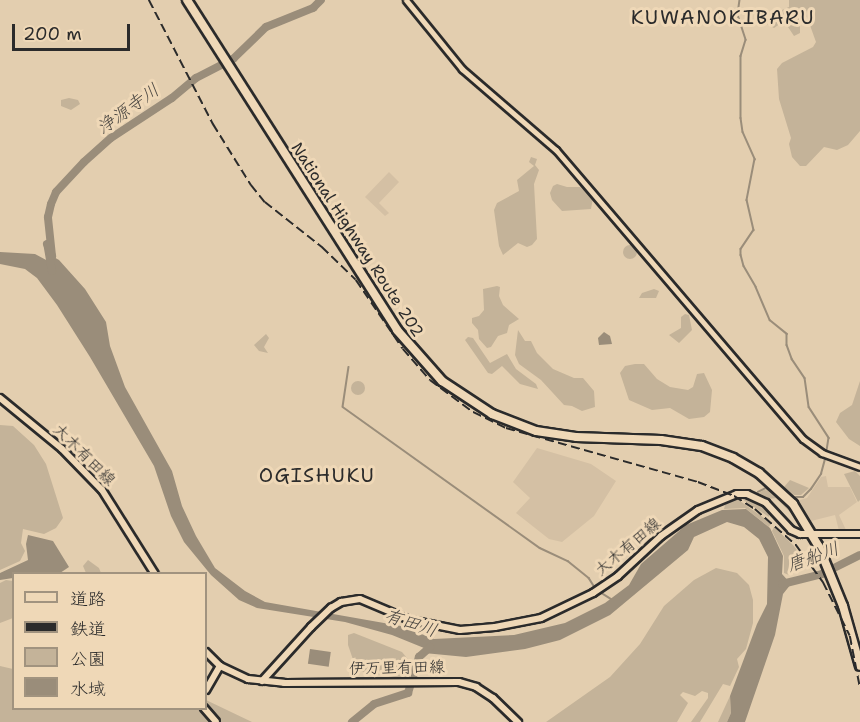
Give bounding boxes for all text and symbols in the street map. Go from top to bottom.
district label: KUWANOKIBARU [631,5,815,29]
scale bar [15,12,134,50]
text: 200 m [23,22,82,46]
water label: 浄源寺川 [93,79,163,139]
street label: National Highway Route 202 [287,139,427,341]
street label: 大木有田線 [49,420,119,490]
district label: OGISHUKU [259,463,375,487]
street label: 大木有田線 [591,514,665,580]
water label: 唐船川 [784,538,842,576]
legend [12,572,207,710]
text: 道路 [70,587,106,611]
water label: 有田川 [382,604,440,642]
text: 鉄道 [70,617,106,641]
text: 公園 [70,647,106,671]
street label: 伊万里有田線 [349,658,445,678]
text: 水域 [70,677,106,701]

